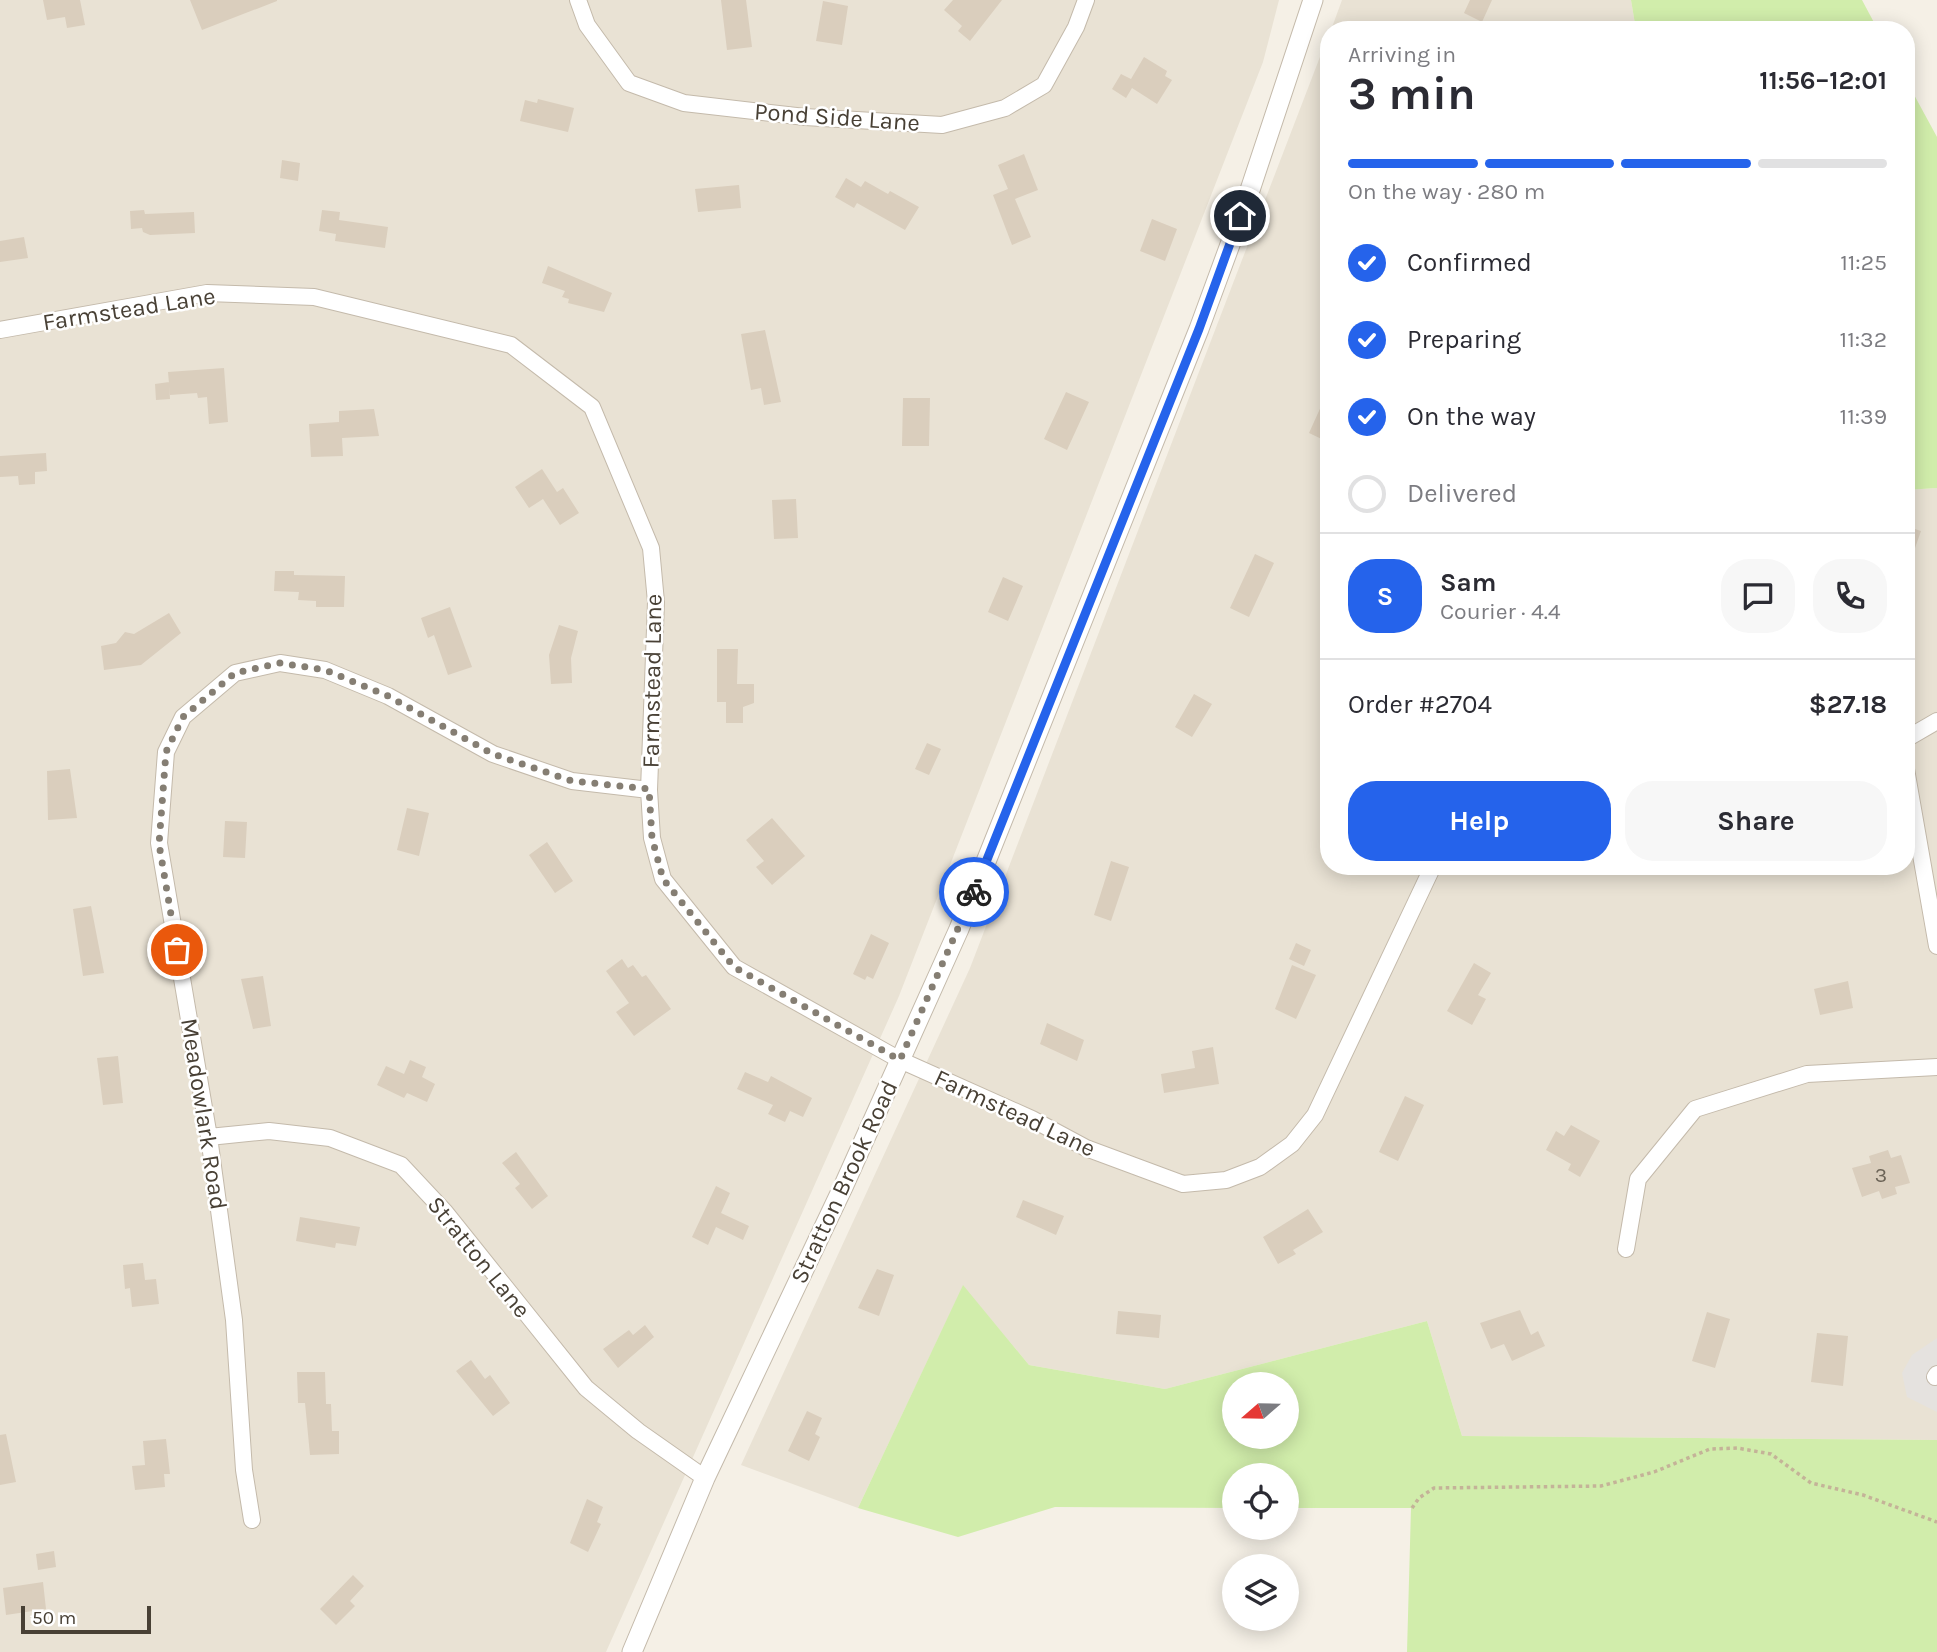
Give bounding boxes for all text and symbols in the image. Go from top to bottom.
text: Arriving in [1348,41,1456,68]
text: 11:56–12:01 [1759,65,1887,96]
text: 3 min [1348,67,1476,121]
street label: Pond Side Lane [753,97,921,137]
text: On the way · 280 m [1348,178,1545,205]
pin [1210,186,1270,246]
icon: home [1221,197,1259,235]
icon: check [1348,244,1386,282]
text: Confirmed [1407,247,1532,278]
text: 11:25 [1840,249,1887,276]
street label: Farmstead Lane [41,282,217,336]
icon: check [1348,321,1386,359]
text: Preparing [1407,324,1521,355]
text: 11:32 [1840,326,1887,353]
icon: check [1348,398,1386,436]
text: On the way [1407,401,1536,432]
text: 11:39 [1840,403,1887,430]
text: Delivered [1407,478,1517,509]
button: chat [1721,559,1795,633]
button: phone [1813,559,1887,633]
text: Sam [1440,567,1496,598]
text: S [1377,581,1393,612]
street label: Farmstead Lane [636,593,668,769]
text: Courier · 4.4 [1440,598,1561,625]
text: Order #2704 [1348,689,1492,720]
text: $27.18 [1809,689,1887,720]
button: Help [1348,781,1611,861]
button: Share [1625,781,1887,861]
courier [939,857,1009,927]
icon: bike [955,873,993,911]
pin [147,920,207,980]
icon: bag [158,931,196,969]
street label: Meadowlark Road [175,1016,233,1212]
street label: Farmstead Lane [930,1063,1100,1163]
street label: Stratton Brook Road [785,1076,903,1288]
house number: 3 [1875,1163,1887,1187]
street label: Stratton Lane [422,1191,536,1323]
north arrow [1222,1372,1298,1449]
map controls [1222,1372,1299,1631]
button: locate [1222,1463,1299,1540]
button: layers [1222,1554,1299,1631]
scale bar [21,1603,150,1635]
text: 50 m [32,1607,76,1629]

